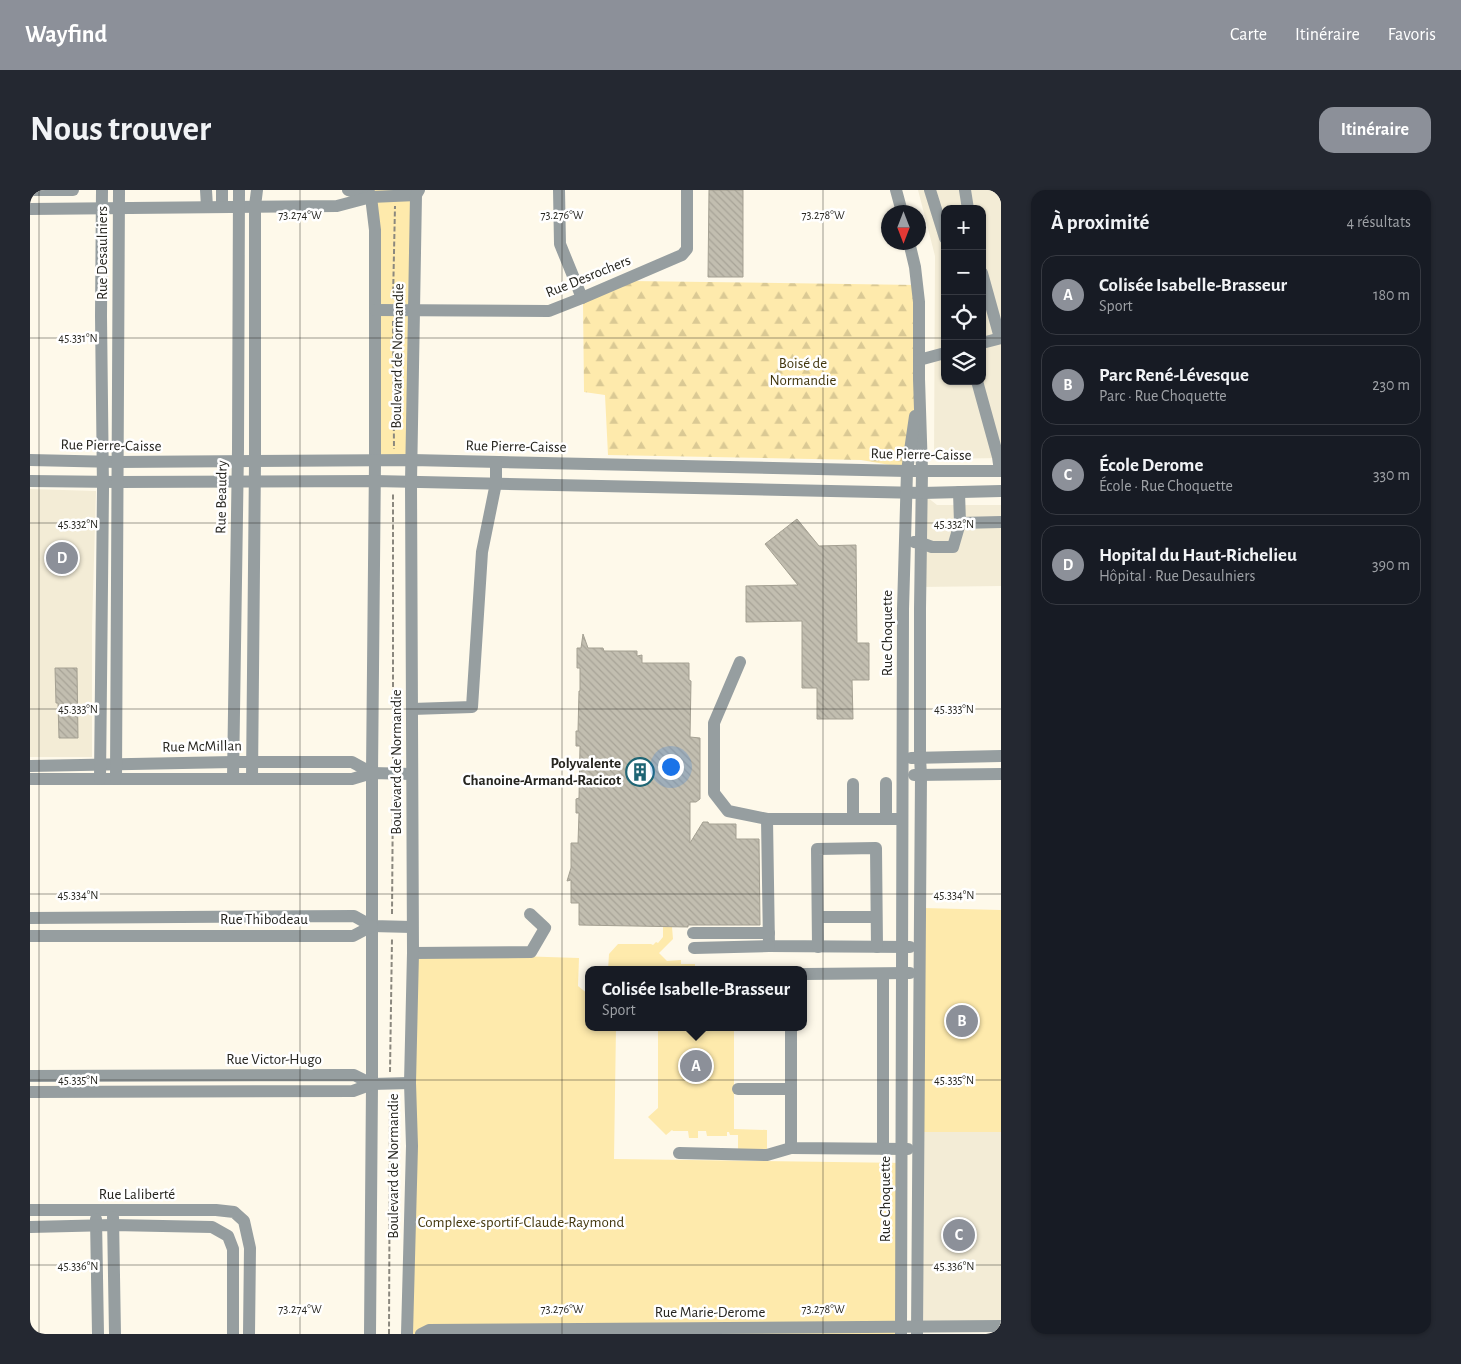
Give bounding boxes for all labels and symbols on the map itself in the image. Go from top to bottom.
north arrow [881,205,926,250]
street label: Rue Desaulniers [95,206,110,300]
text: 73.274°W [278,209,322,221]
text: 73.276°W [540,209,584,221]
text: 73.278°W [801,209,845,221]
street label: Rue Desrochers [544,253,633,300]
street label: Boulevard de Normandie [389,283,406,429]
text: 45.331°N [58,332,98,344]
park label: Boisé de Normandie [770,356,837,388]
street label: Rue Pierre-Caisse [60,437,162,454]
street label: Rue Pierre-Caisse [465,438,567,455]
street label: Rue Pierre-Caisse [870,446,972,463]
street label: Rue Beaudry [213,459,230,534]
text: 45.332°N [58,518,98,530]
text: 45.332°N [934,518,974,530]
pin: D [46,539,78,577]
street label: Rue Choquette [880,590,895,676]
street label: Boulevard de Normandie [389,689,404,835]
text: 45.333°N [58,703,98,715]
text: 45.333°N [934,703,974,715]
street label: Rue McMillan [162,738,242,755]
your location [658,754,684,780]
place label: Polyvalente Chanoine-Armand-Racicot [463,756,621,788]
building icon: Polyvalente Chanoine-Armand-Racicot [625,757,655,787]
text: 45.334°N [58,889,98,901]
text: 45.334°N [934,889,974,901]
street label: Rue Thibodeau [220,912,308,927]
pin: B [946,1002,978,1040]
pin: A [680,1047,712,1085]
street label: Rue Victor-Hugo [226,1052,322,1067]
text: 45.335°N [58,1074,98,1086]
text: 45.335°N [934,1074,974,1086]
street label: Boulevard de Normandie [386,1093,401,1239]
street label: Rue Choquette [878,1156,893,1242]
street label: Rue Laliberté [99,1187,175,1202]
park label: Complexe-sportif-Claude-Raymond [418,1215,624,1230]
pin: C [943,1216,975,1254]
text: 45.336°N [58,1260,98,1272]
text: 45.336°N [934,1260,974,1272]
text: 73.274°W [278,1303,322,1315]
text: 73.276°W [540,1303,584,1315]
text: 73.278°W [801,1303,845,1315]
street label: Rue Marie-Derome [655,1305,765,1320]

